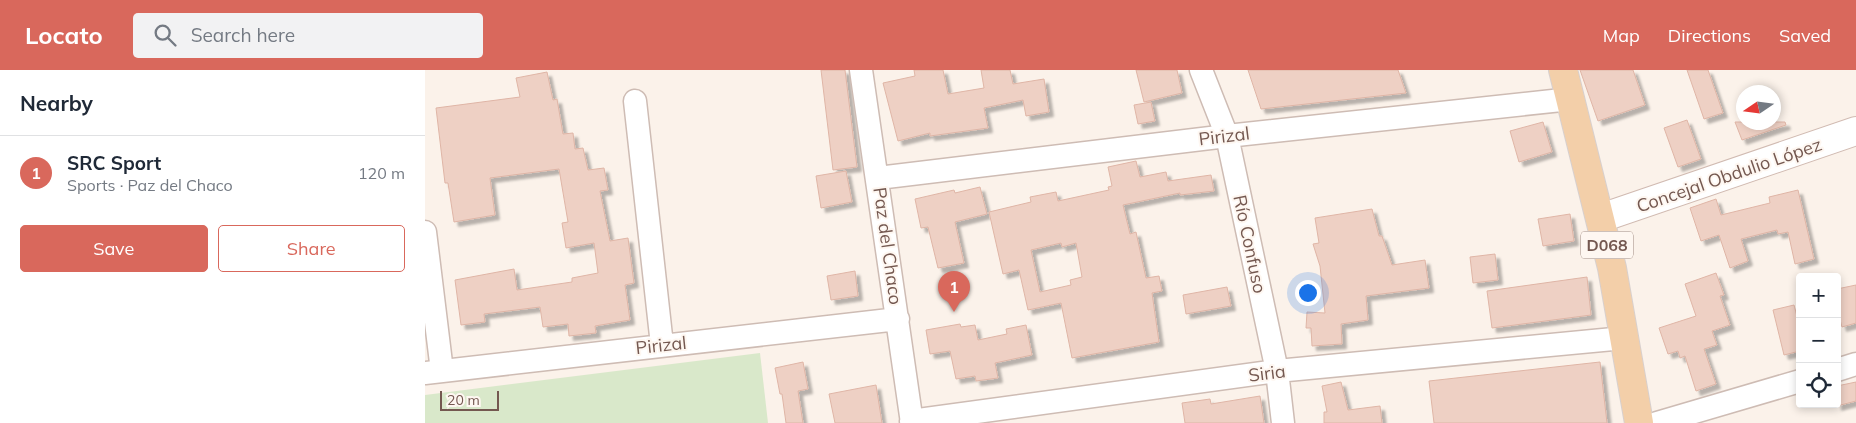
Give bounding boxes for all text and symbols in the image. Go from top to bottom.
search box [133,13,483,58]
text: Locato [25,20,103,50]
icon: search [151,21,179,49]
text: Search here [191,23,295,47]
text: Map [1603,24,1640,47]
text: Directions [1668,24,1751,47]
text: Saved [1779,24,1831,47]
north arrow [1736,85,1781,130]
text: Nearby [20,90,93,116]
street label: Pirizal [1197,121,1251,151]
street label: Concejal Obdulio López [1633,132,1825,218]
text: SRC Sport [67,151,161,175]
text: 1 [31,163,41,183]
text: 120 m [358,163,405,183]
text: Sports · Paz del Chaco [67,175,233,195]
street label: Paz del Chaco [868,186,908,306]
street label: Río Confuso [1228,193,1272,295]
button: Save [20,225,208,272]
button: Share [218,225,405,272]
road number: D068 [1581,232,1633,258]
pin: 1 [938,271,970,312]
map controls [1796,273,1841,408]
button: + [1796,273,1841,318]
your location [1295,280,1321,306]
button: − [1796,318,1841,363]
street label: Pirizal [634,331,688,359]
street label: Siria [1247,359,1287,387]
button: locate [1796,363,1841,408]
scale bar [440,388,499,411]
text: 20 m [447,391,480,409]

